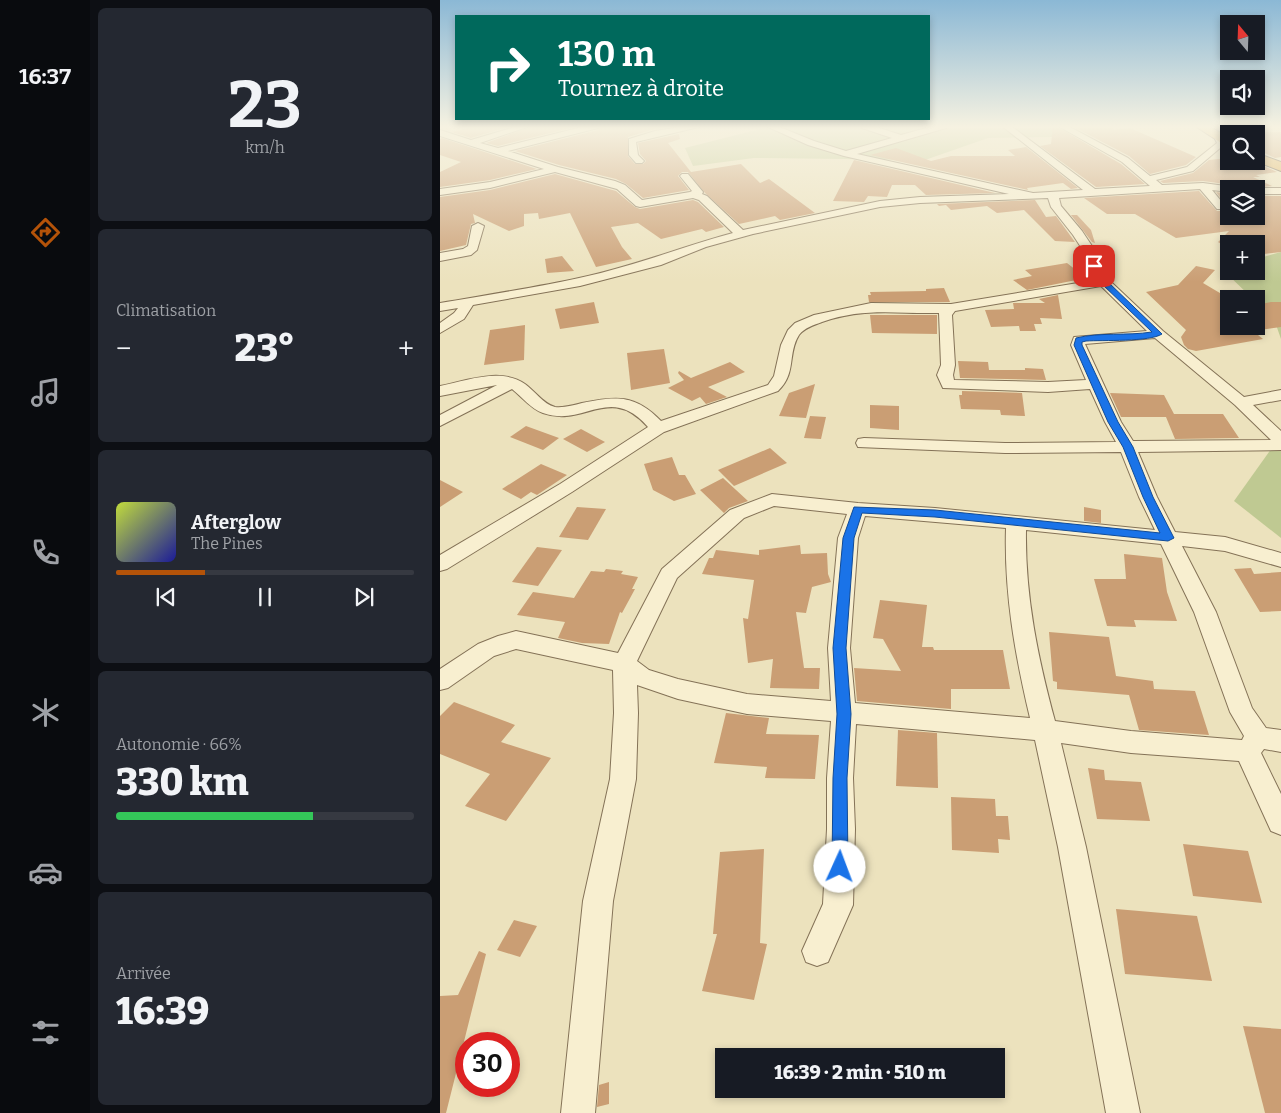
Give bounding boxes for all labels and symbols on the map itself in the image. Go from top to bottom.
north arrow [1220,15,1265,60]
pin [1073,245,1115,287]
position arrow [813,840,865,892]
speed limit sign: 30 [455,1032,520,1097]

